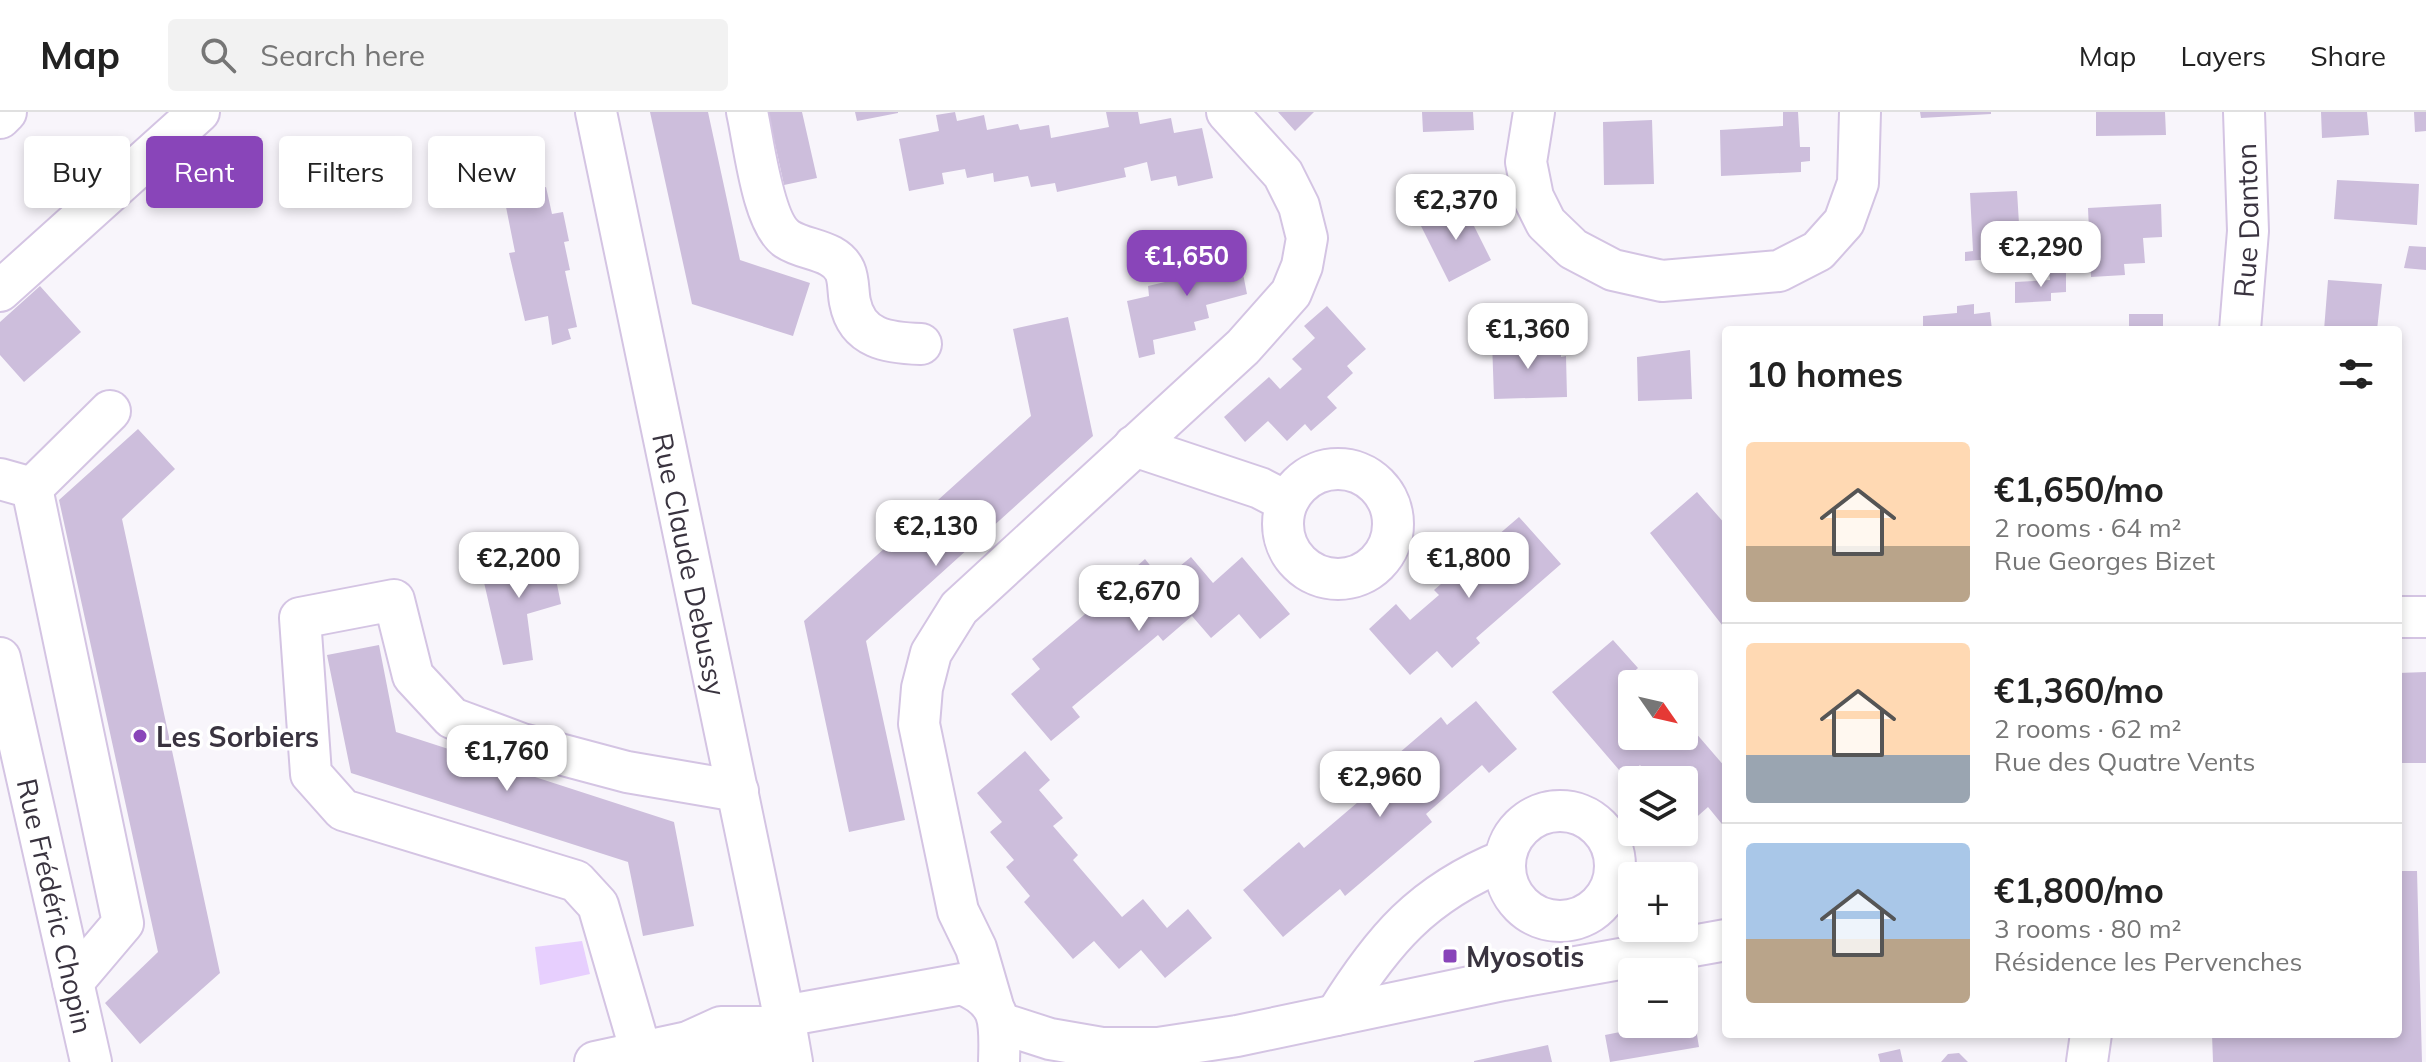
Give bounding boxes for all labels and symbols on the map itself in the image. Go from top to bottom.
street label: Rue Danton [2225,143,2266,299]
pin: €2,370 [1391,174,1521,242]
pin: €2,290 [1976,221,2106,289]
pin: €1,650 [1122,230,1252,298]
pin: €1,360 [1463,303,1593,371]
street label: Rue Claude Debussy [646,430,734,699]
pin: €2,130 [871,500,1001,568]
pin: €2,200 [454,532,584,600]
pin: €1,800 [1404,532,1534,600]
pin: €2,670 [1074,565,1204,633]
north arrow [1618,670,1698,750]
place label: Les Sorbiers [156,719,319,754]
pin: €1,760 [442,725,572,793]
marker: Les Sorbiers [131,727,149,745]
pin: €2,960 [1315,751,1445,819]
street label: Rue Frédéric Chopin [10,775,101,1037]
place label: Myosotis [1466,939,1584,974]
marker: Myosotis [1441,947,1459,965]

